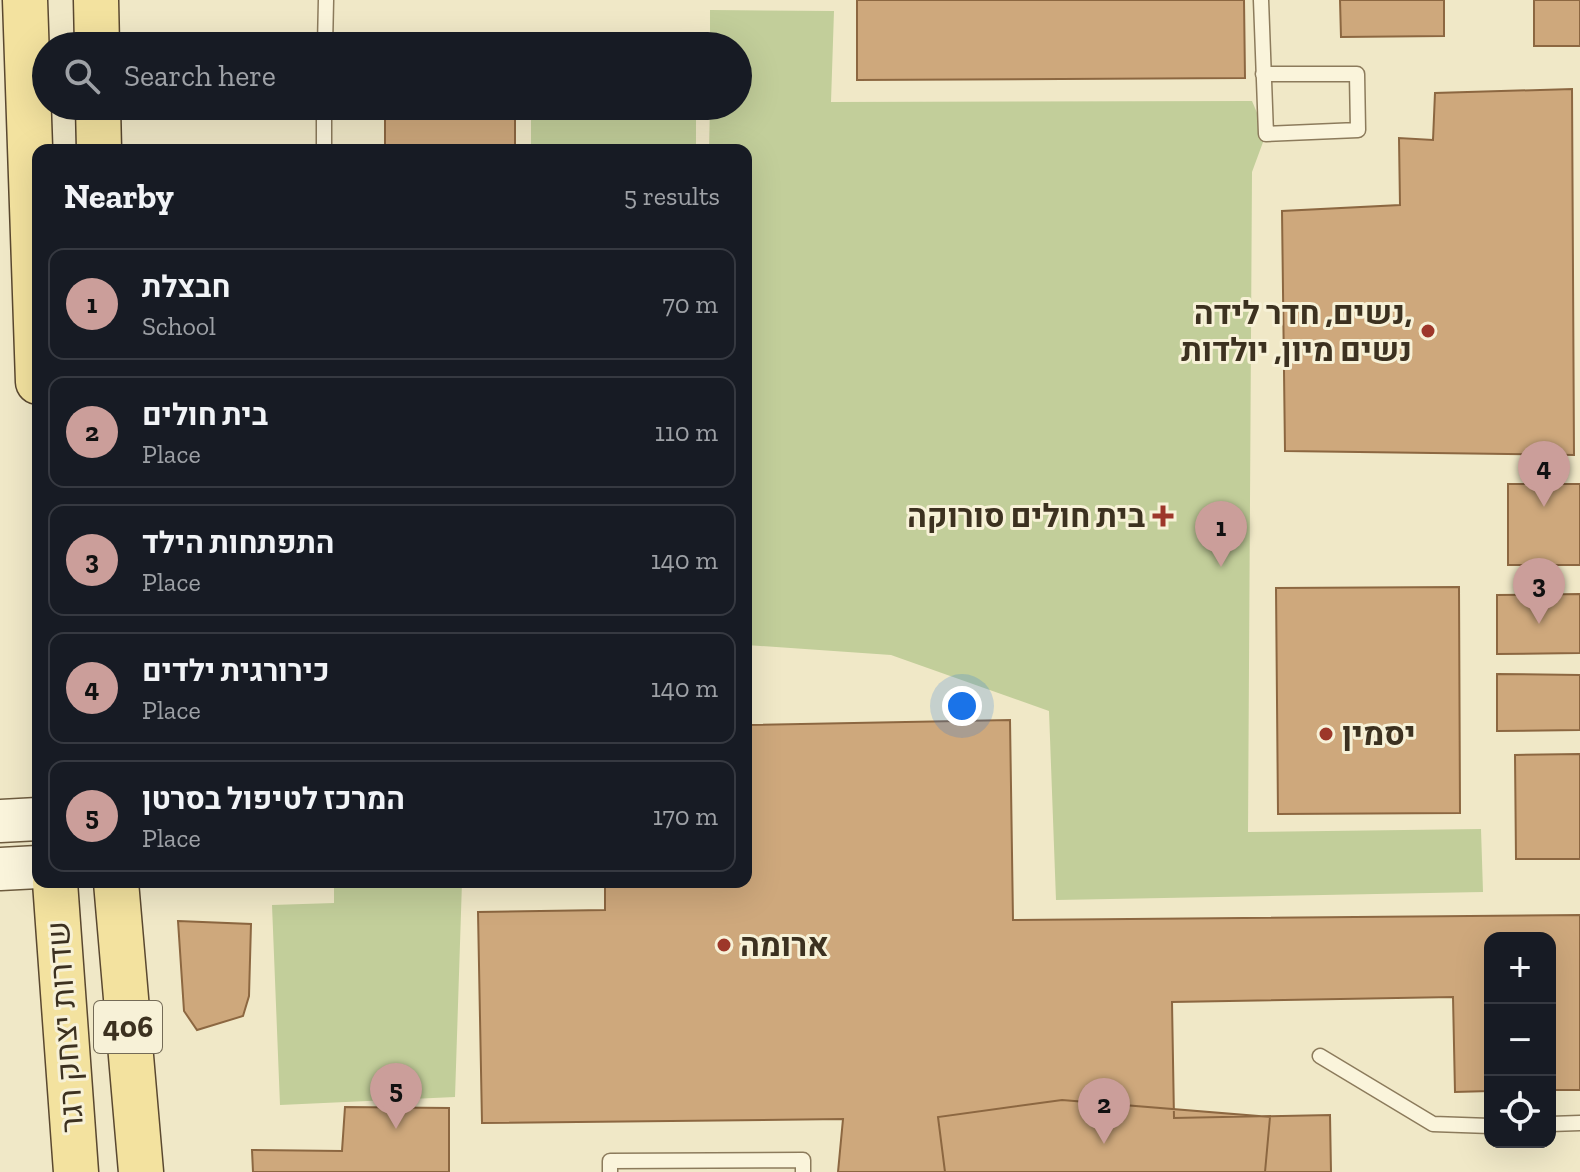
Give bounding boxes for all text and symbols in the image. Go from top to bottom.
search box [32,32,752,120]
icon: search [60,54,104,98]
text: Search here [124,58,276,94]
text: Nearby [64,176,174,217]
text: 5 results [624,180,720,212]
text: חבצלת [142,269,230,305]
text: 1 [87,288,97,320]
text: 70 m [662,288,718,320]
place label: נשים, חדר לידה, נשים מיון, יולדות [1181,294,1412,369]
text: School [142,310,216,342]
marker: נשים, חדר לידה, נשים מיון, יולדות [1419,322,1437,340]
text: בית חולים [142,397,268,433]
text: 2 [85,416,99,448]
text: 110 m [655,416,718,448]
text: Place [142,438,201,470]
pin: 4 [1518,441,1570,507]
place label: בית חולים סורוקה [907,497,1145,535]
pin: 1 [1195,501,1247,567]
marker: בית חולים סורוקה [1152,505,1174,527]
text: התפתחות הילד [142,525,334,561]
text: 3 [85,544,99,576]
text: 140 m [651,544,718,576]
pin: 3 [1513,558,1565,624]
text: Place [142,566,201,598]
text: כירורגית ילדים [142,653,329,689]
text: 4 [85,672,99,704]
text: 140 m [651,672,718,704]
your location [942,686,982,726]
text: Place [142,694,201,726]
place label: יסמין [1342,715,1416,753]
marker: יסמין [1317,725,1335,743]
text: המרכז לטיפול בסרטן [142,781,405,817]
text: 5 [85,800,99,832]
text: 170 m [653,800,718,832]
text: Place [142,822,201,854]
street label: שדרות יצחק רגר [39,920,91,1134]
place label: ארומה [740,926,829,964]
map controls [1484,932,1556,1148]
button: + [1484,932,1556,1004]
marker: ארומה [715,936,733,954]
road number: 406 [94,1001,162,1053]
button: − [1484,1004,1556,1076]
pin: 5 [370,1063,422,1129]
button: locate [1484,1076,1556,1148]
pin: 2 [1078,1078,1130,1144]

